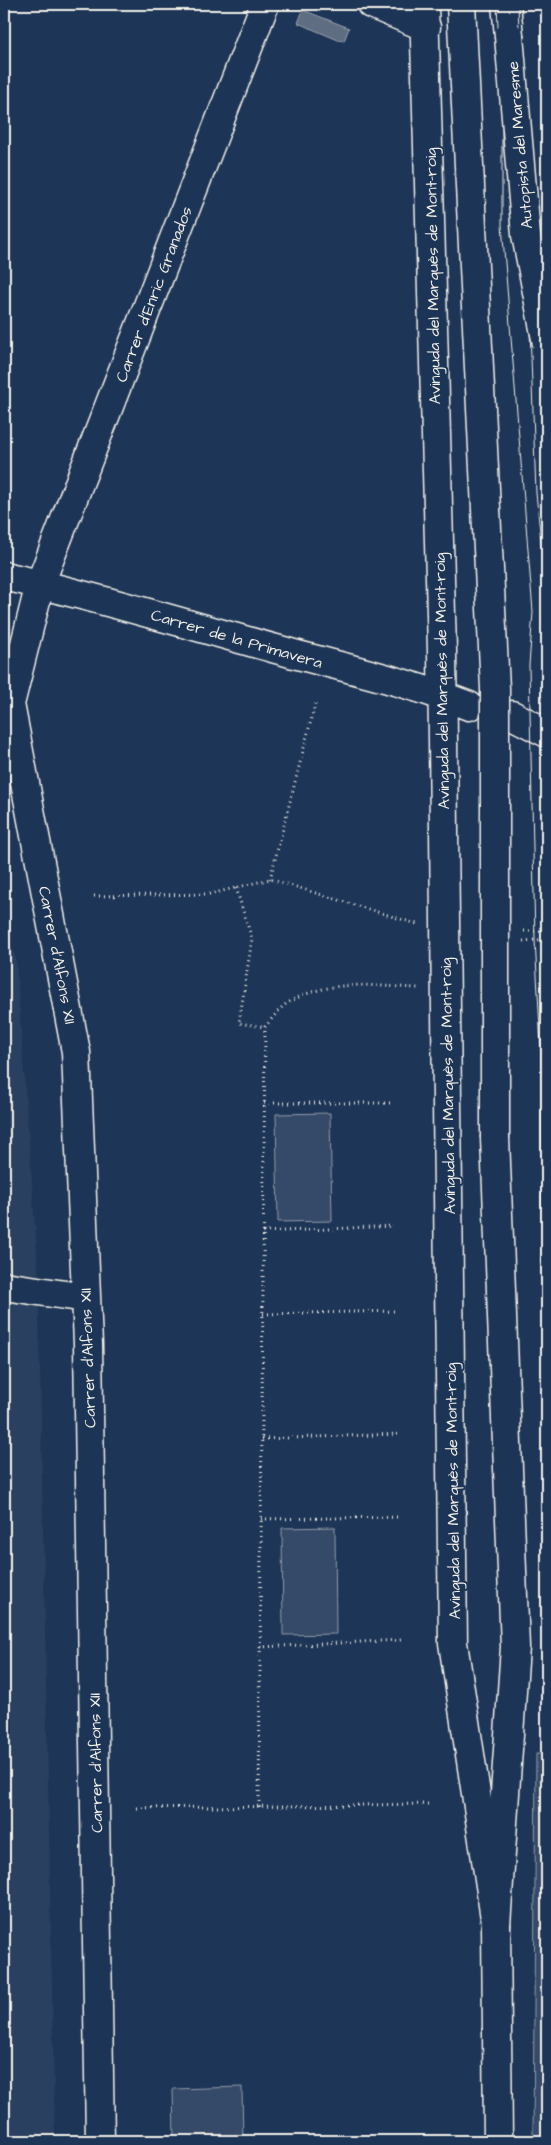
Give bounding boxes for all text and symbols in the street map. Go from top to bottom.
street label: Autopista del Maresme [502,60,538,230]
street label: Avinguda del Marquès de Mont-roig [420,147,447,405]
street label: Carrer d'Enric Granados [110,203,198,385]
street label: Avinguda del Marquès de Mont-roig [429,552,456,810]
street label: Carrer de la Primavera [148,604,325,674]
street label: Carrer d'Alfons XII [33,884,81,1026]
street label: Avinguda del Marquès de Mont-roig [435,957,462,1215]
street label: Carrer d'Alfons XII [75,1288,101,1428]
street label: Avinguda del Marquès de Mont-roig [440,1362,467,1620]
street label: Carrer d'Alfons XII [84,1693,108,1833]

